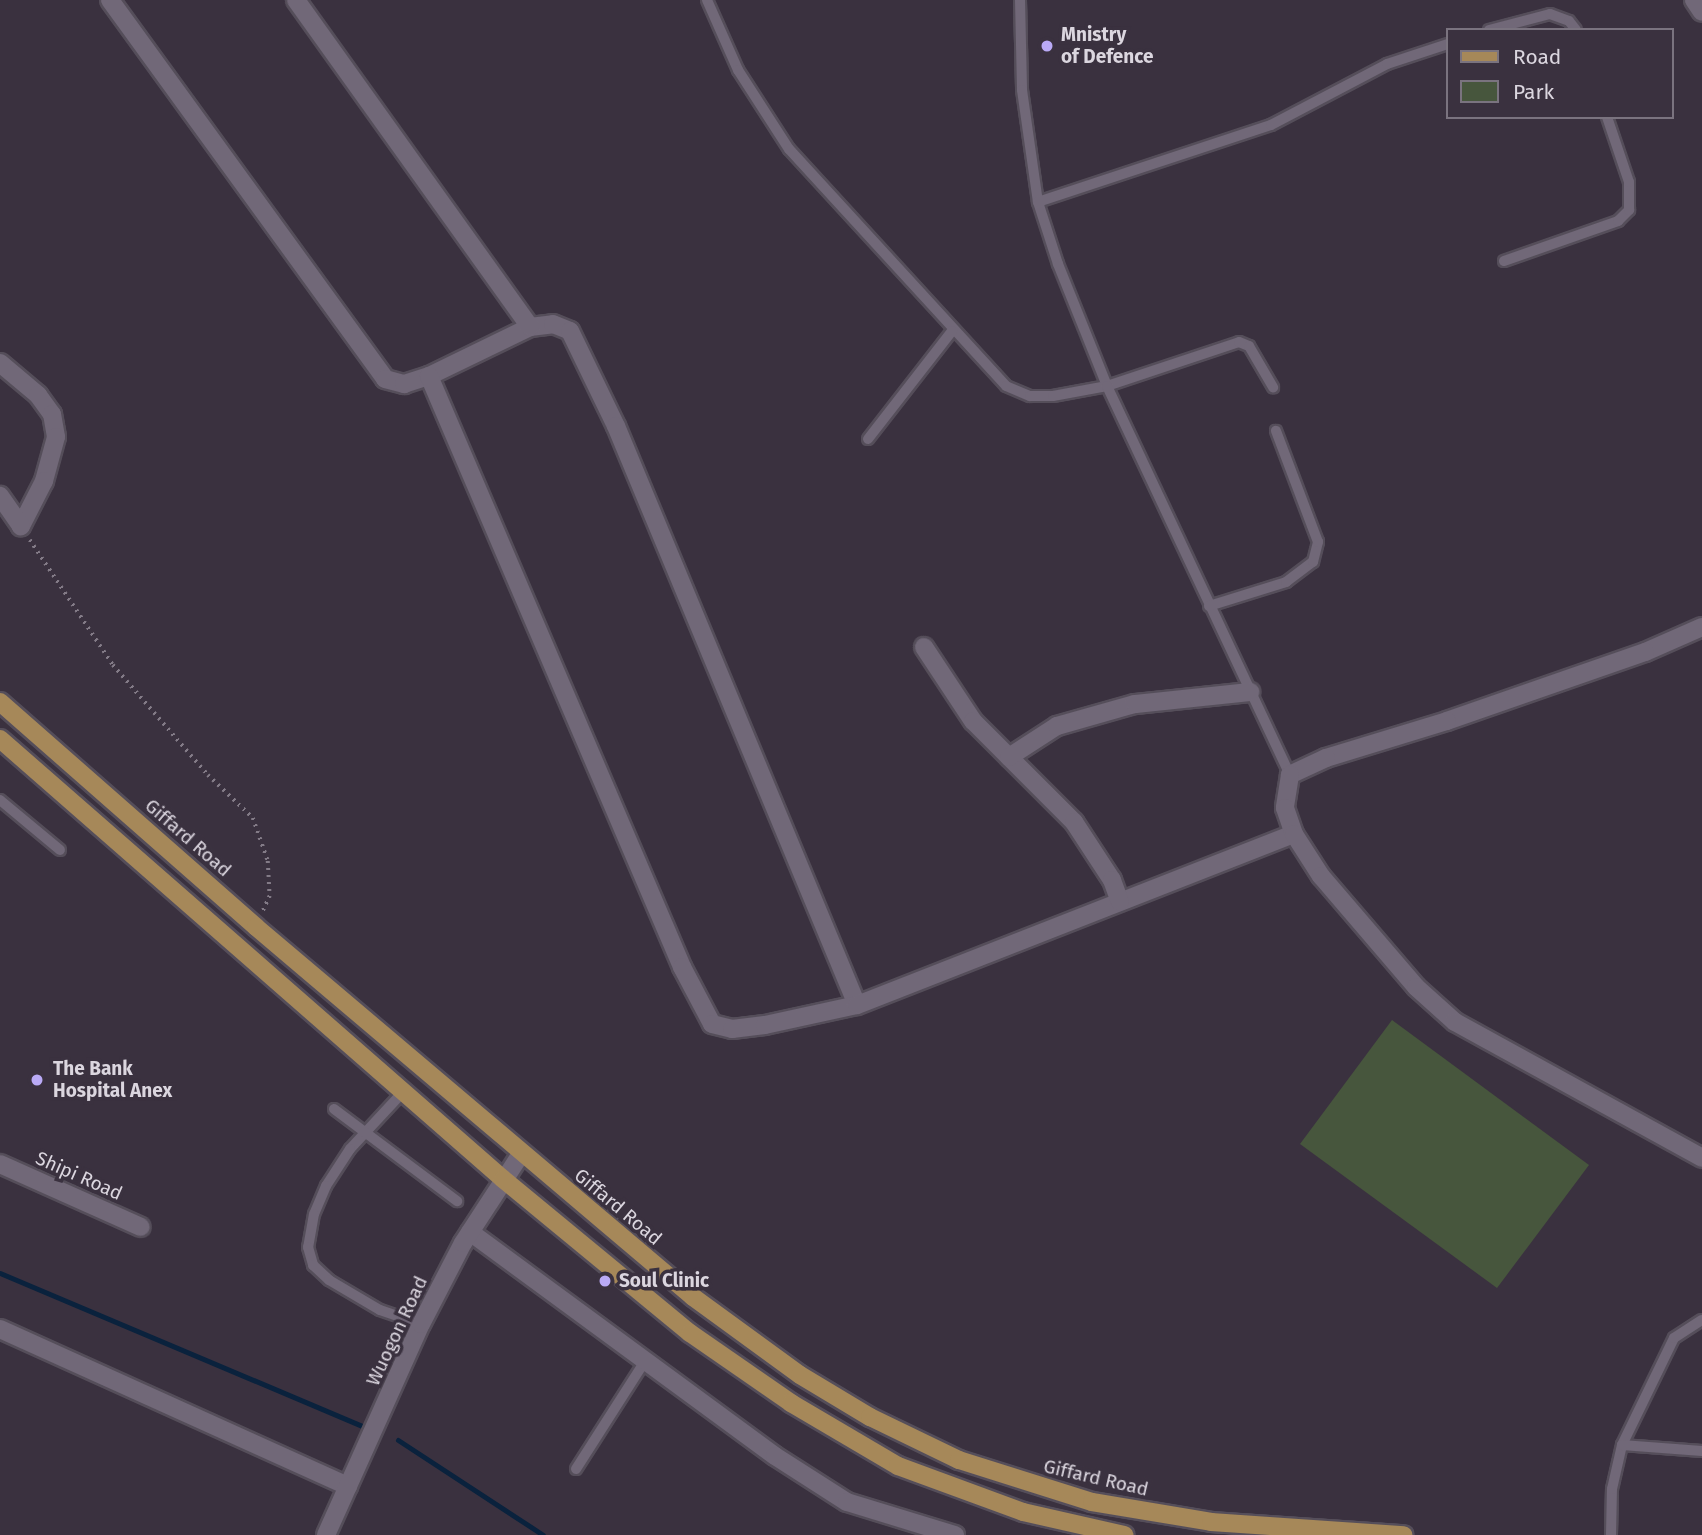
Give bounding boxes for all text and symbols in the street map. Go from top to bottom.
place label: Mnistry of Defence [1061,24,1153,68]
legend [1446,28,1674,119]
marker: Mnistry of Defence [1039,38,1055,54]
text: Road [1513,44,1561,70]
text: Park [1513,79,1554,105]
street label: Giffard Road [140,794,236,882]
place label: The Bank Hospital Anex [53,1058,172,1102]
marker: The Bank Hospital Anex [27,1070,47,1090]
street label: Shipi Road [32,1147,126,1205]
street label: Giffard Road [570,1164,666,1250]
place label: Soul Clinic [619,1270,709,1292]
street label: Wuogon Road [362,1273,432,1389]
marker: Soul Clinic [597,1273,613,1289]
street label: Giffard Road [1041,1455,1151,1501]

